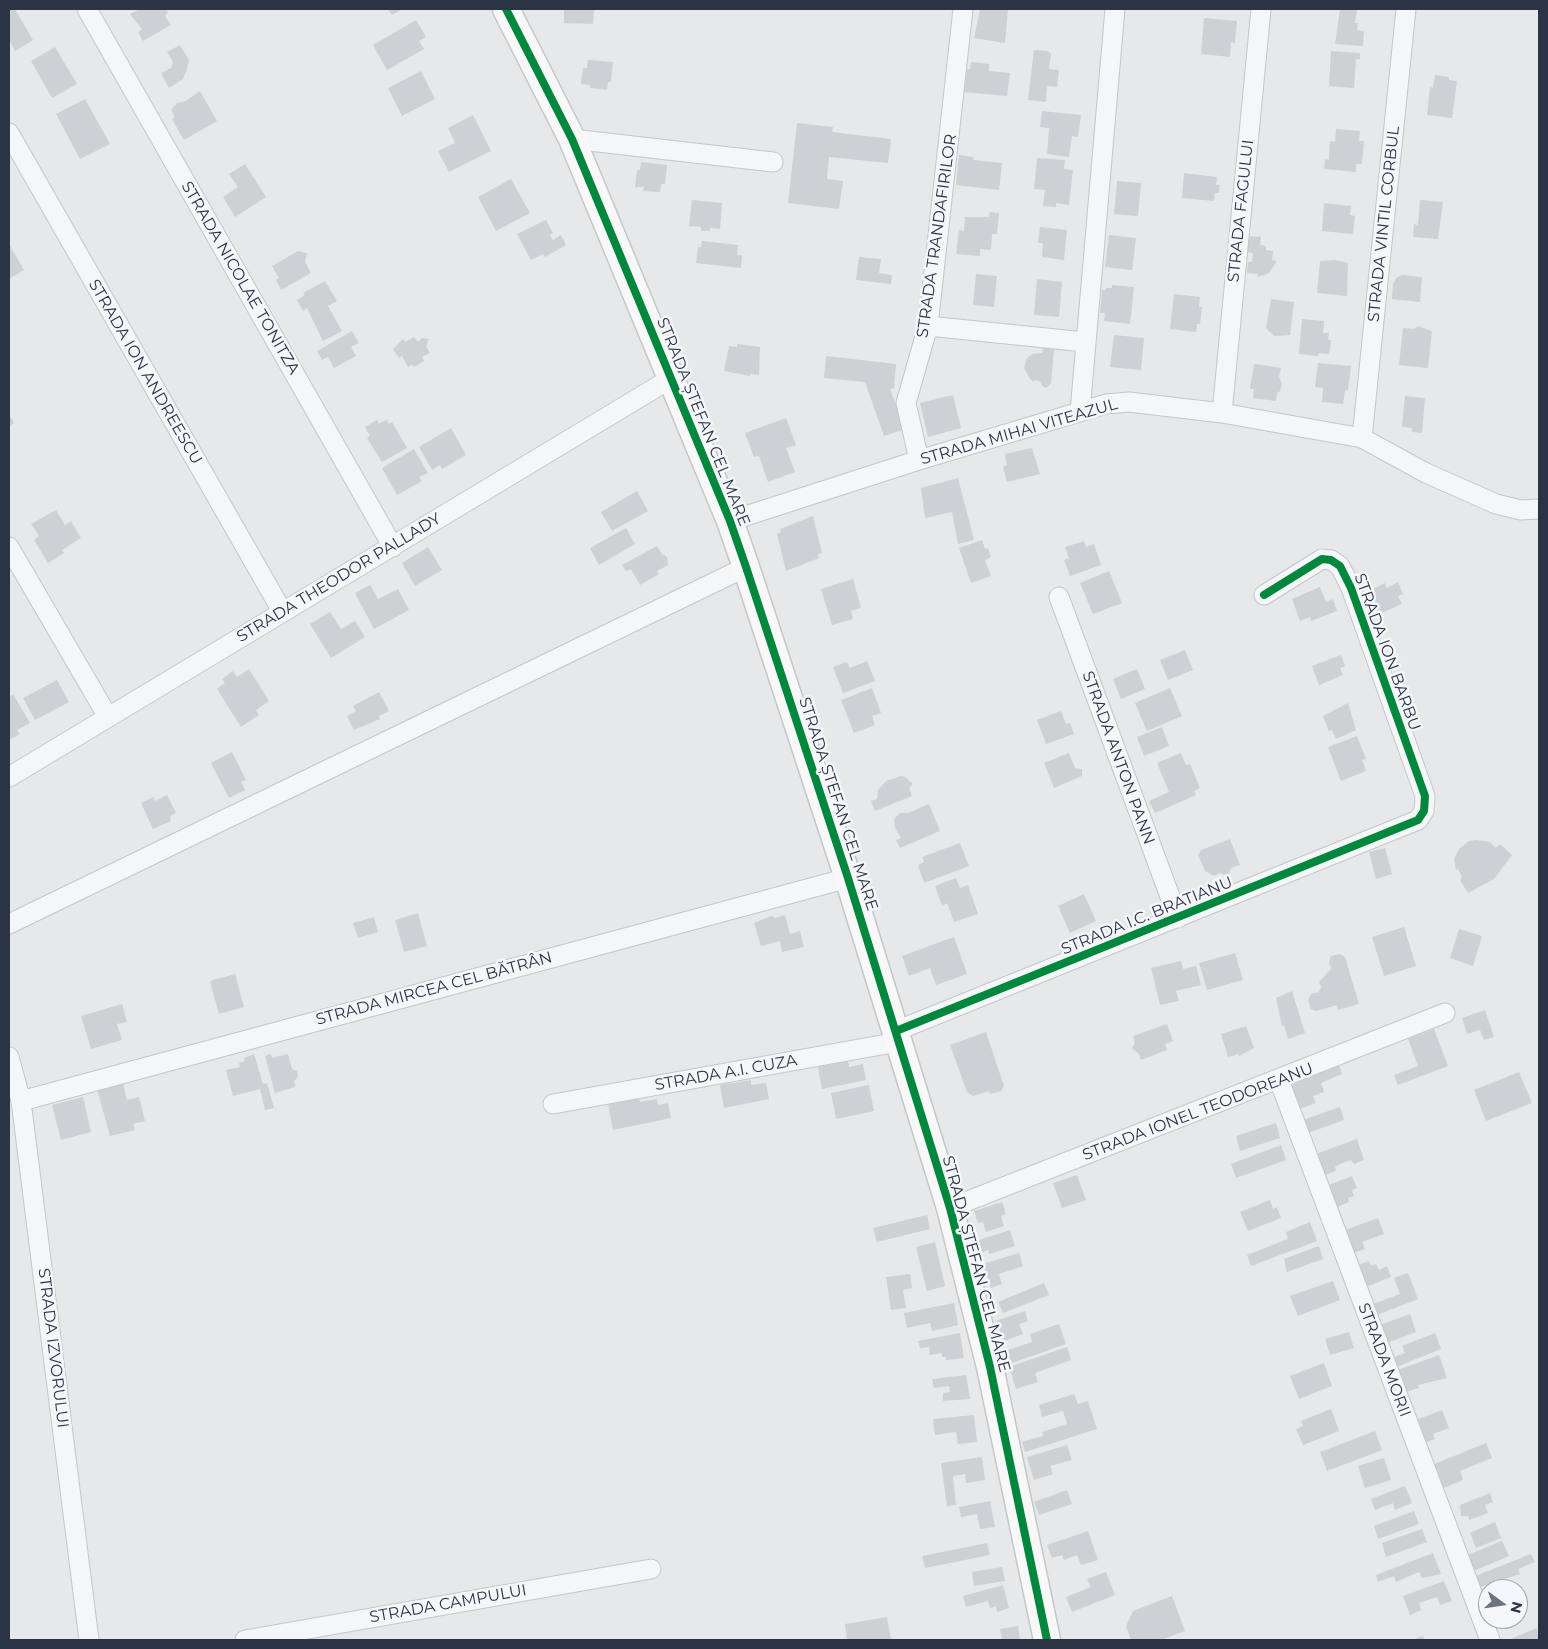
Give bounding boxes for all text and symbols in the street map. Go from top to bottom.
street label: STRADA VINTIL CORBUL [1364,125,1404,323]
street label: STRADA TRANDAFIRILOR [913,133,961,339]
street label: STRADA FAGULUI [1224,139,1258,283]
street label: STRADA NICOLAE TONITZA [177,178,303,378]
street label: STRADA ION ANDREESCU [84,276,206,468]
street label: STRADA ȘTEFAN CEL MARE [652,315,754,529]
street label: STRADA MIHAI VITEAZUL [918,395,1120,469]
street label: STRADA THEODOR PALLADY [233,509,445,647]
street label: STRADA ION BARBU [1350,571,1424,733]
street label: STRADA ANTON PANN [1078,669,1158,847]
street label: STRADA ȘTEFAN CEL MARE [794,695,882,913]
street label: STRADA I.C. BRATIANU [1058,873,1236,959]
street label: STRADA MIRCEA CEL BĂTRÂN [314,948,554,1030]
street label: STRADA A.I. CUZA [653,1051,799,1095]
street label: STRADA IONEL TEODOREANU [1080,1059,1316,1165]
street label: STRADA ȘTEFAN CEL MARE [938,1154,1014,1374]
street label: STRADA IZVORULUI [34,1267,72,1429]
street label: STRADA MORII [1353,1300,1415,1420]
north arrow [1478,1579,1528,1629]
street label: STRADA CAMPULUI [368,1581,528,1627]
text: N [1506,1600,1527,1615]

